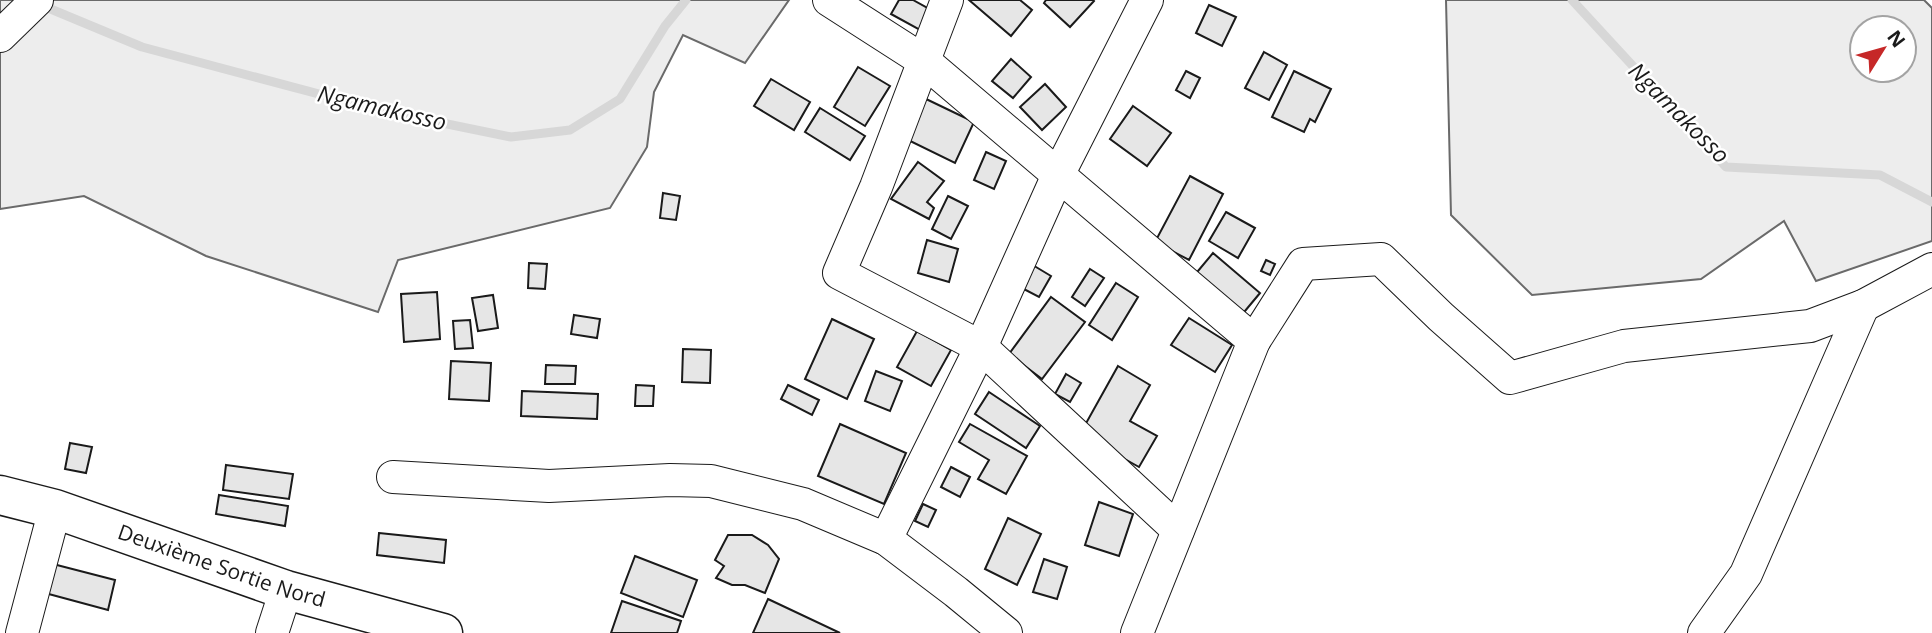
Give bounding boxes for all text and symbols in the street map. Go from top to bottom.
north arrow [1848,14,1918,84]
text: N [1882,25,1912,53]
water label: Ngamakosso [1622,55,1737,170]
water label: Ngamakosso [315,77,450,137]
street label: Deuxième Sortie Nord [114,517,329,613]

